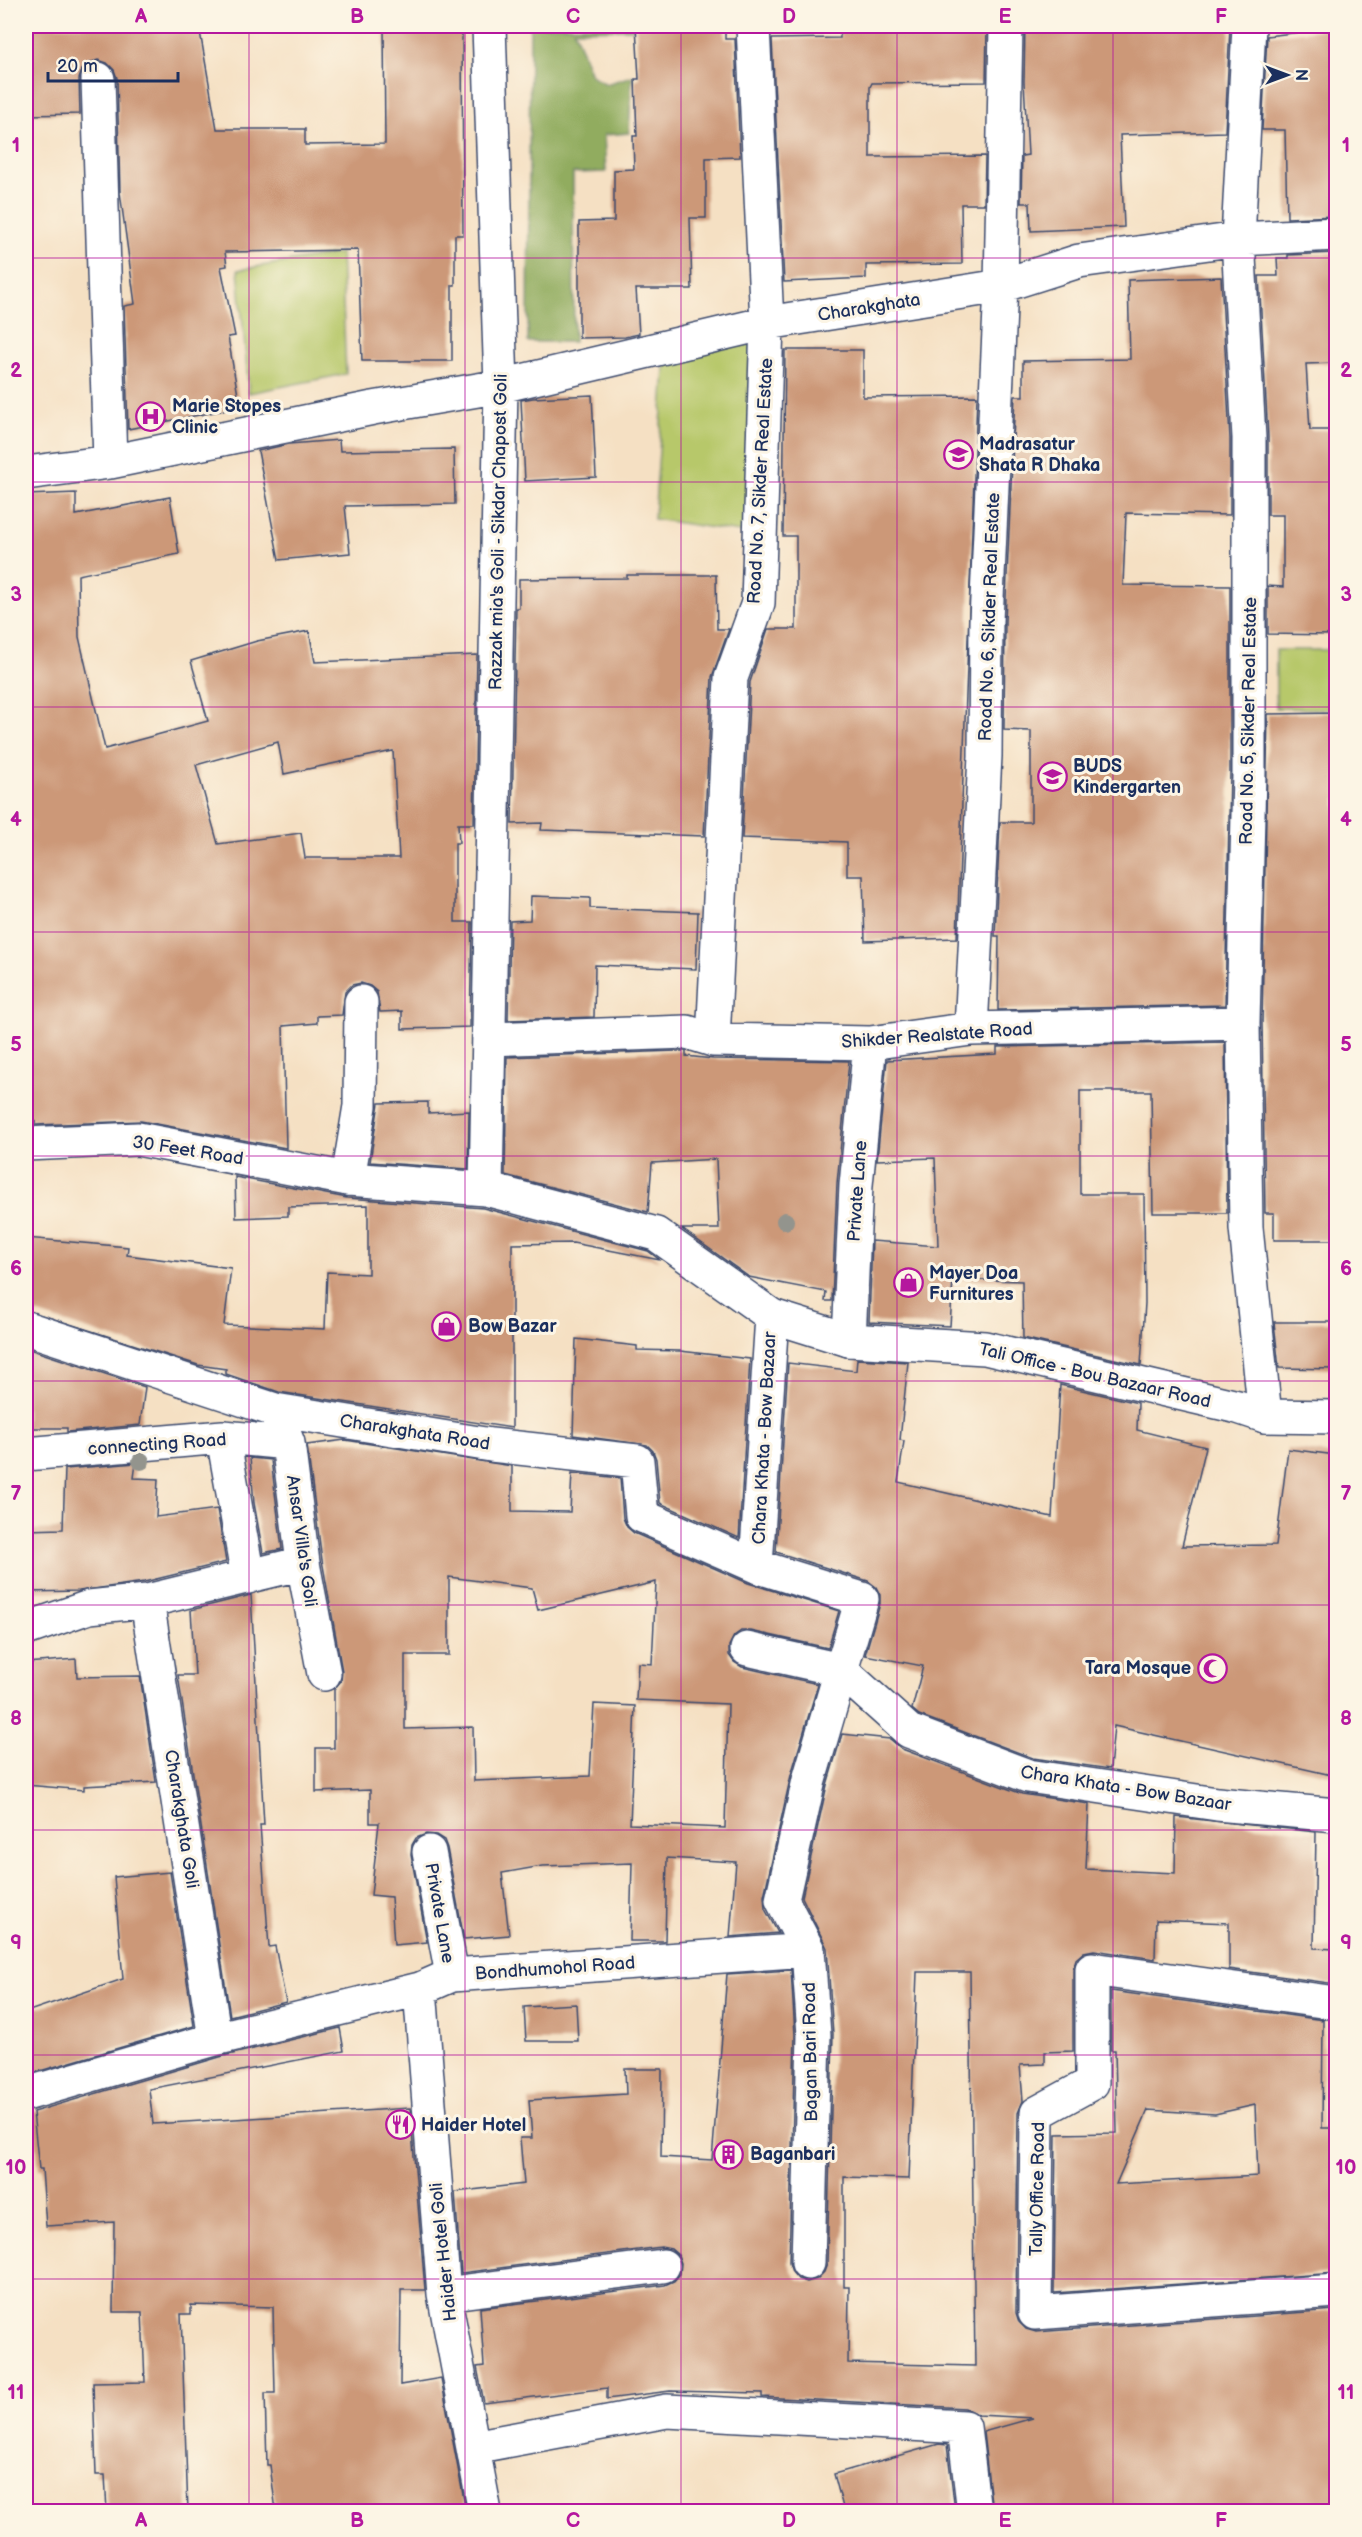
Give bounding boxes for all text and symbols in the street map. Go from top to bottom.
text: A [134,5,148,29]
text: B [350,5,364,29]
text: C [566,5,580,29]
text: D [782,5,796,29]
text: E [999,5,1012,29]
text: F [1215,5,1227,29]
scale bar [48,45,178,83]
north arrow [1257,45,1317,105]
text: 20 m [57,56,98,77]
text: N [1291,69,1310,81]
text: 1 [12,134,20,158]
text: 1 [1342,134,1350,158]
street label: Charakghata [816,289,922,326]
street label: Road No. 7, Sikder Real Estate [744,357,777,604]
text: 2 [10,359,22,383]
text: 2 [1340,359,1352,383]
street label: Razzak mia's Goli - Sikdar Chapost Goli [485,374,512,690]
place label: Marie Stopes Clinic [172,396,281,438]
hospital icon: Marie Stopes Clinic [135,400,167,432]
place label: Madrasatur Shata R Dhaka [979,434,1100,476]
school or university icon: Madrasatur Shata R Dhaka [942,438,974,470]
street label: Road No. 6, Sikder Real Estate [975,492,1004,742]
text: 3 [10,583,22,607]
text: 3 [1340,583,1352,607]
street label: Road No. 5, Sikder Real Estate [1236,596,1261,845]
place label: BUDS Kindergarten [1073,756,1181,798]
school or university icon: BUDS Kindergarten [1036,760,1068,792]
text: 4 [10,808,22,832]
text: 4 [1340,808,1352,832]
street label: Shikder Realstate Road [841,1018,1033,1053]
text: 5 [10,1033,22,1057]
text: 5 [1340,1033,1352,1057]
street label: 30 Feet Road [131,1131,245,1170]
street label: Private Lane [843,1139,872,1242]
text: 6 [10,1257,22,1281]
text: 6 [1340,1257,1352,1281]
place label: Mayer Doa Furnitures [929,1263,1018,1305]
shop icon: Mayer Doa Furnitures [892,1267,924,1299]
shop icon: Bow Bazar [431,1310,463,1342]
place label: Bow Bazar [468,1316,557,1337]
street label: Chara Khata - Bow Bazaar [748,1331,781,1545]
street label: Tali Office - Bou Bazaar Road [977,1339,1213,1412]
street label: Charakghata Road [338,1410,492,1455]
street label: connecting Road [87,1429,227,1460]
street label: Ansar Villa's Goli [282,1474,321,1608]
text: 7 [10,1482,22,1506]
text: 7 [1340,1482,1352,1506]
mosque icon: Tara Mosque [1196,1652,1228,1684]
place label: Tara Mosque [1085,1658,1191,1679]
text: 8 [10,1707,22,1731]
text: 8 [1340,1707,1352,1731]
street label: Charakghata Goli [160,1748,203,1890]
street label: Chara Khata - Bow Bazaar [1019,1761,1233,1816]
street label: Private Lane [420,1861,459,1965]
text: 9 [10,1931,22,1955]
text: 9 [1340,1931,1352,1955]
street label: Bondhumohol Road [474,1952,636,1985]
street label: Bagan Bari Road [799,1982,822,2122]
restaurant icon: Haider Hotel [384,2109,416,2141]
place label: Haider Hotel [421,2115,526,2136]
street label: Tally Office Road [1026,2122,1049,2256]
building icon: Baganbari [713,2138,745,2170]
place label: Baganbari [750,2144,836,2165]
text: 10 [6,2156,26,2180]
text: 10 [1336,2156,1356,2180]
street label: Haider Hotel Goli [426,2181,461,2322]
text: 11 [8,2381,24,2405]
text: 11 [1338,2381,1354,2405]
text: A [134,2509,148,2533]
text: B [350,2509,364,2533]
text: C [566,2509,580,2533]
text: D [782,2509,796,2533]
text: E [999,2509,1012,2533]
text: F [1215,2509,1227,2533]

